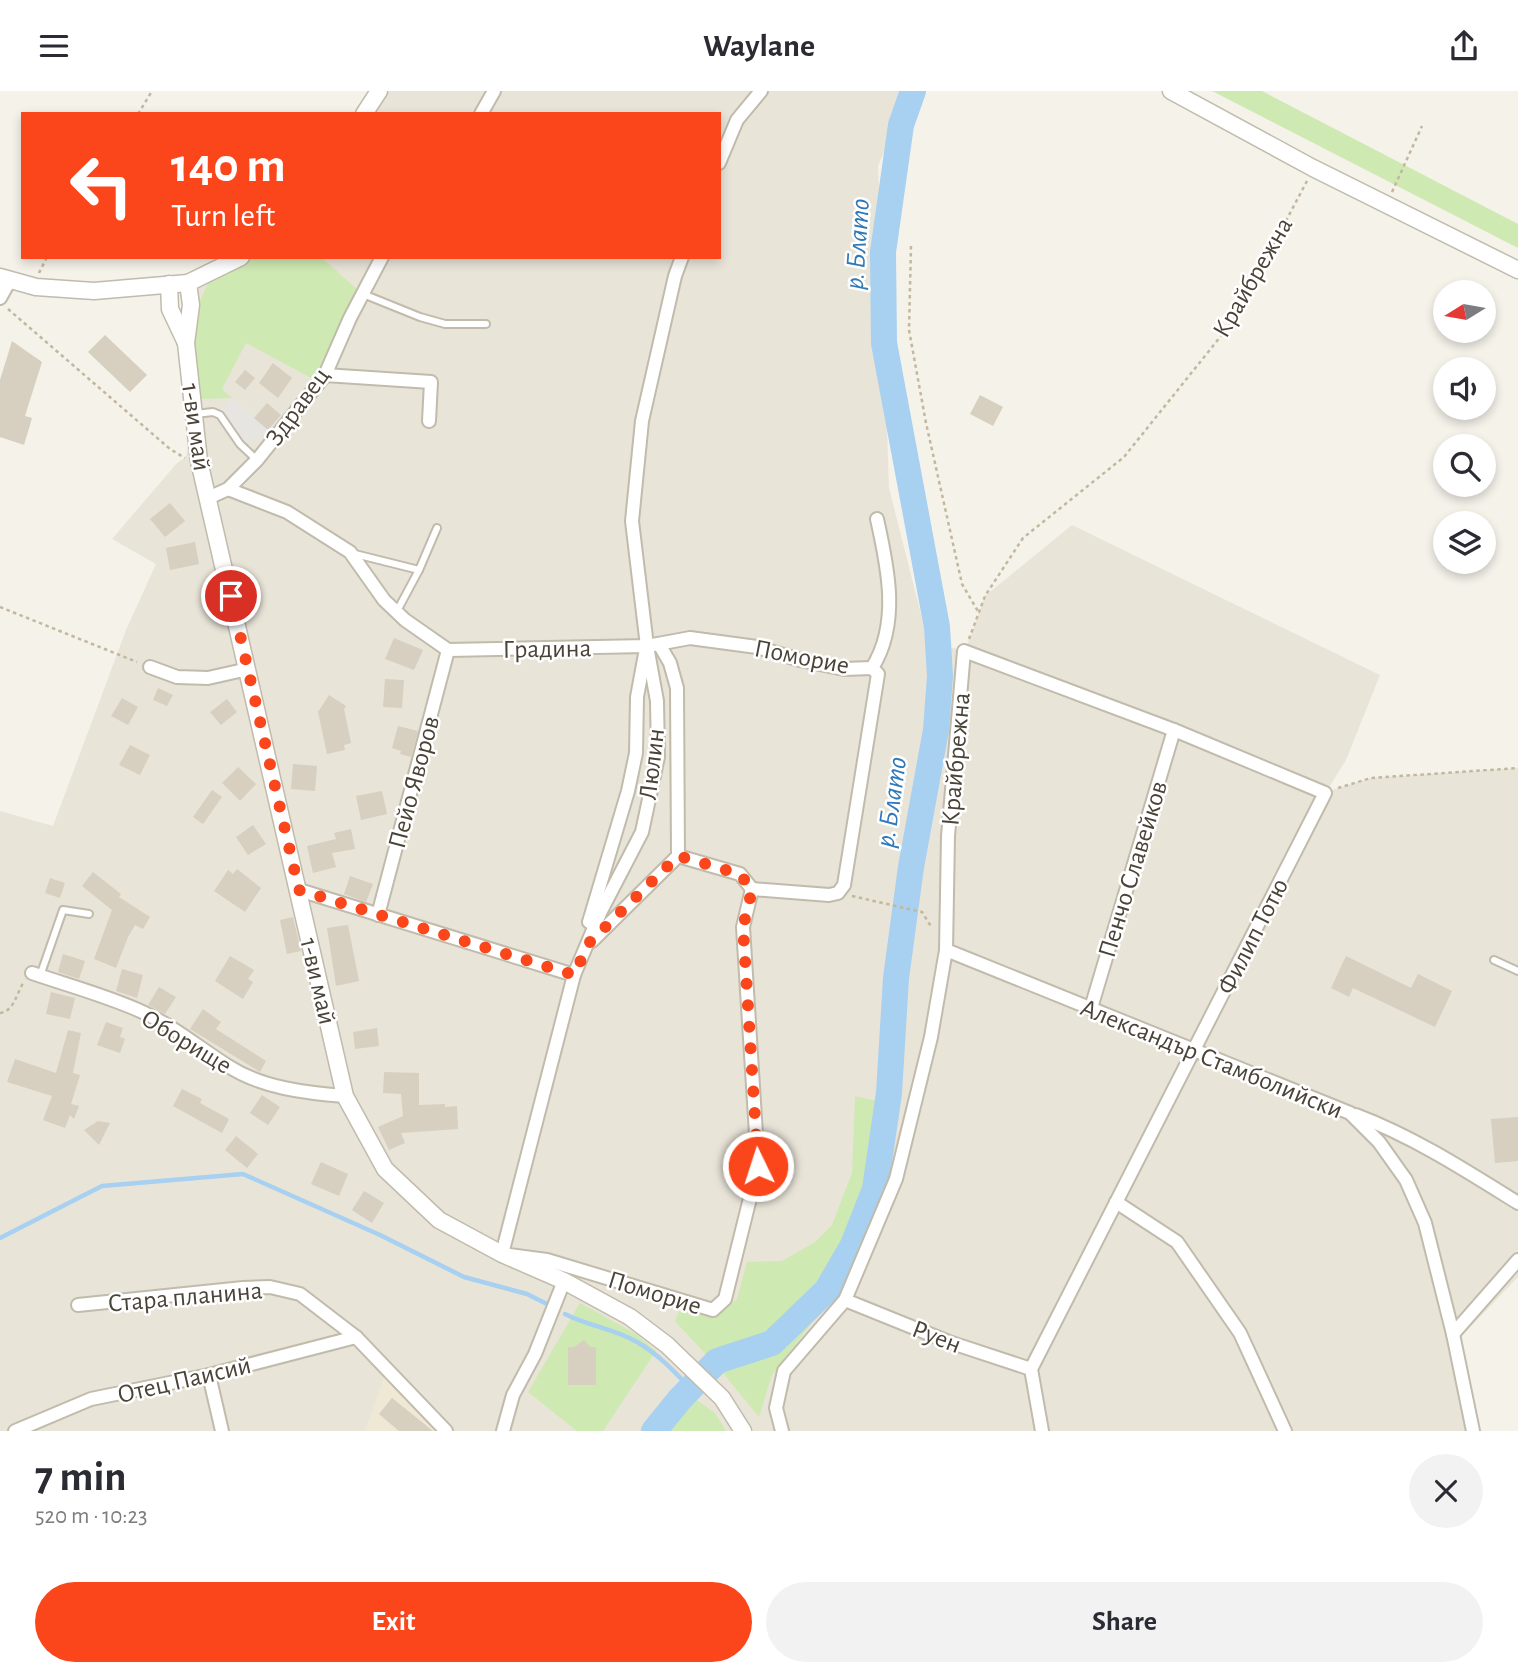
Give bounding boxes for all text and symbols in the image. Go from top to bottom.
icon: menu [35,27,73,65]
icon: share [1445,27,1483,65]
text: Waylane [703,30,815,62]
icon: left [56,140,147,231]
text: 140 m [171,142,286,191]
water label: р. Блато [841,198,875,291]
text: Turn left [171,200,275,232]
street label: Крайбрежна [1208,213,1298,342]
north arrow [1433,280,1496,343]
map controls [1433,280,1496,574]
button: sound [1433,357,1496,420]
street label: Здравец [261,363,335,450]
street label: 1-ви май [177,382,215,473]
button: search [1433,434,1496,497]
button: layers [1433,511,1496,574]
pin [201,566,261,626]
icon: arrive [212,577,250,615]
street label: Градина [502,635,592,663]
street label: Поморие [752,635,852,679]
street label: Крайбрежна [937,691,975,827]
street label: Пейо Яворов [384,713,444,851]
street label: Люлин [635,727,669,801]
water label: р. Блато [872,755,912,849]
street label: Пенчо Славейков [1094,778,1172,961]
street label: Филип Тотю [1213,874,1293,999]
street label: 1-ви май [295,935,341,1027]
street label: Александър Стамболийски [1077,994,1346,1123]
street label: Оборище [137,1005,236,1079]
position arrow [721,1129,795,1203]
street label: Поморие [605,1266,705,1319]
street label: Стара планина [107,1277,264,1317]
street label: Руен [908,1316,965,1358]
street label: Отец Паисий [115,1352,254,1408]
button: close [1409,1454,1483,1528]
text: 7 min [35,1456,127,1498]
text: 520 m · 10:23 [35,1505,148,1528]
button: Exit [35,1582,752,1662]
button: Share [766,1582,1483,1662]

